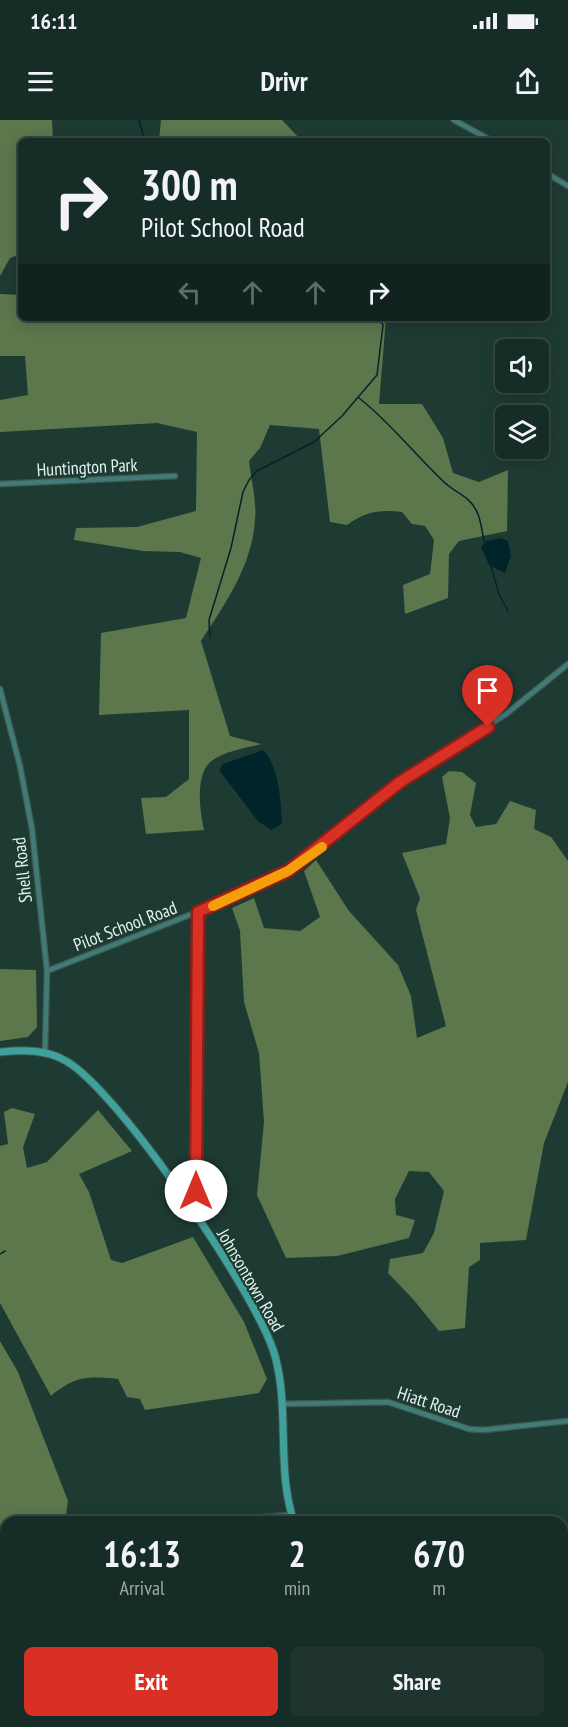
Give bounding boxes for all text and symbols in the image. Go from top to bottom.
text: 16:11 [30,7,78,35]
text: Drivr [260,64,308,98]
icon: menu [24,65,57,98]
icon: share [511,65,544,98]
text: 300 m [141,157,238,212]
icon: right [42,162,120,240]
text: Pilot School Road [141,210,305,244]
icon: left [173,276,206,309]
icon: ahead [236,276,269,309]
icon: ahead [299,276,332,309]
icon: right [362,276,395,309]
map controls [495,339,549,459]
button: sound [495,339,549,393]
button: layers [495,405,549,459]
street label: Huntington Park [36,453,138,481]
pin [462,665,513,727]
icon: arrive [471,674,504,707]
street label: Shell Road [7,836,37,904]
street label: Pilot School Road [70,896,180,956]
position arrow [164,1159,228,1223]
street label: Johnsontown Road [212,1224,290,1336]
street label: Hiatt Road [394,1381,464,1423]
text: 16:13 [103,1530,181,1577]
text: 2 [288,1530,306,1577]
text: 670 [413,1530,465,1577]
text: Arrival [119,1575,165,1601]
text: min [284,1575,310,1601]
text: m [433,1575,446,1601]
button: Exit [24,1647,278,1716]
button: Share [290,1647,544,1716]

